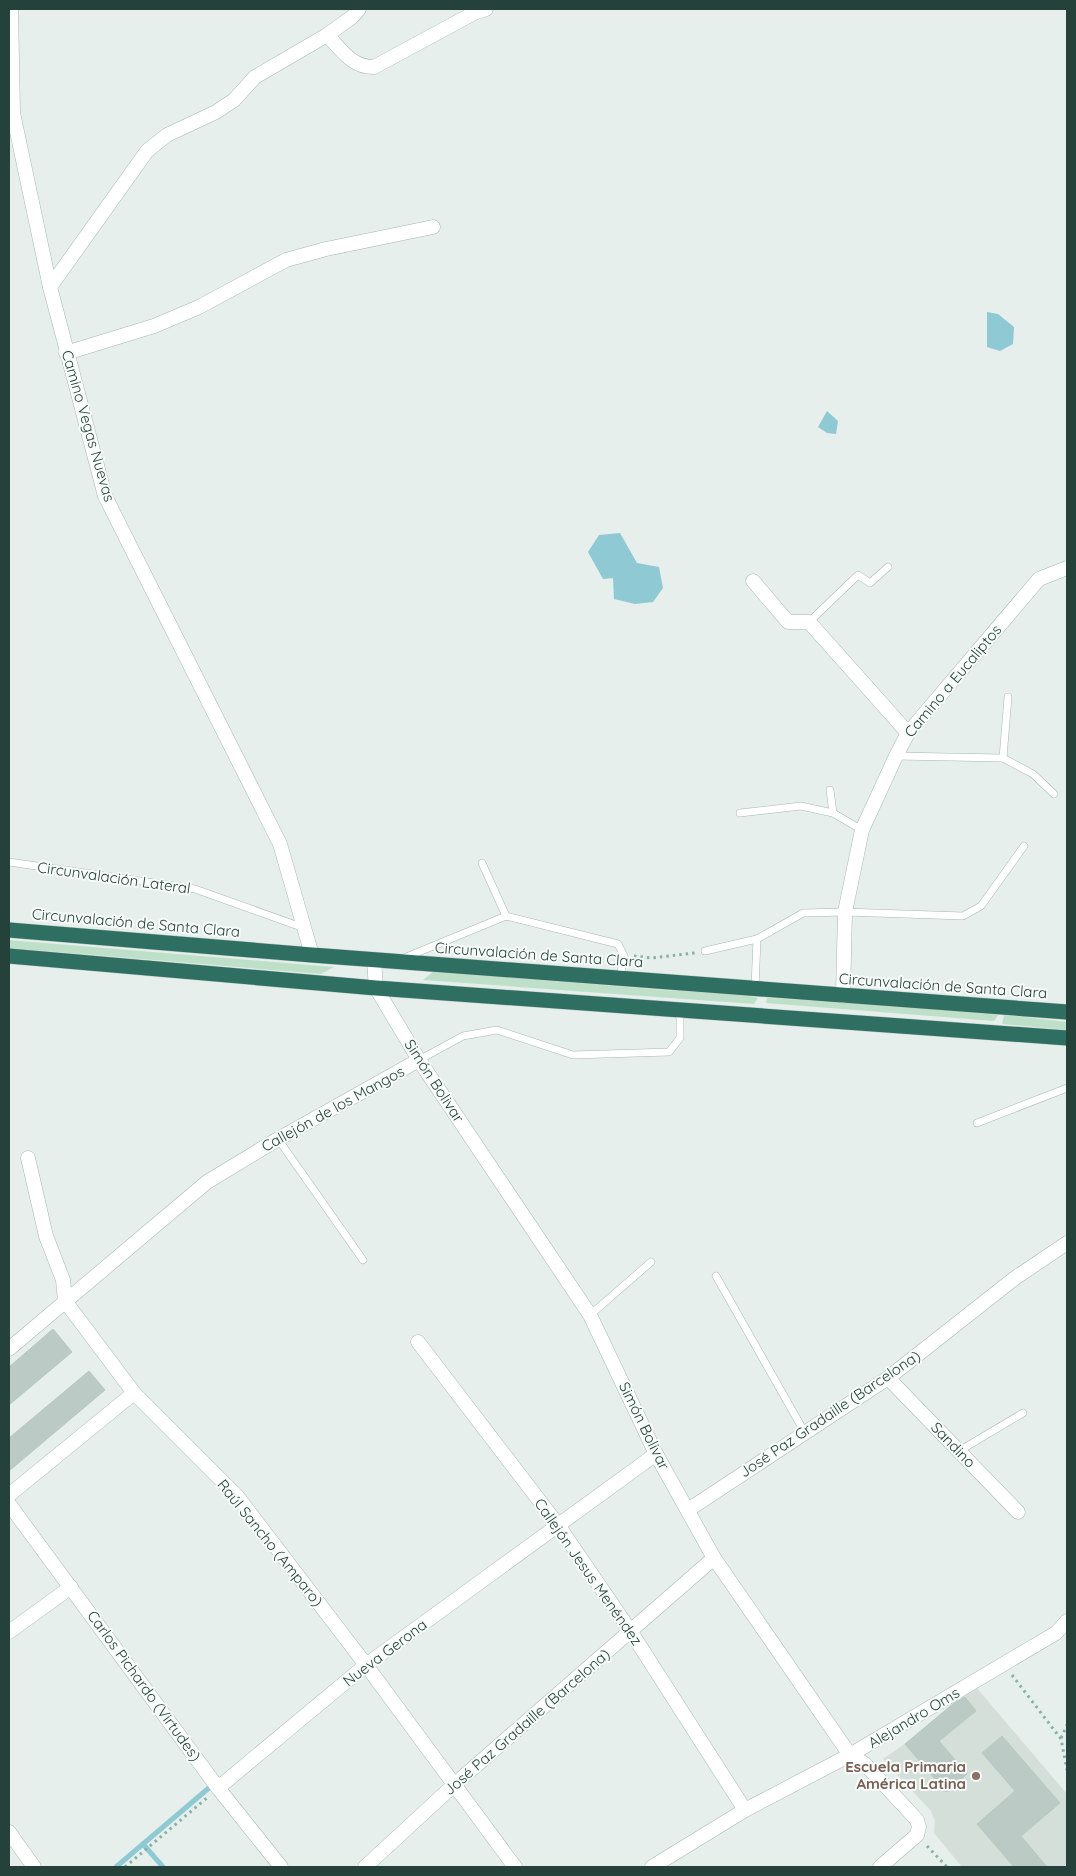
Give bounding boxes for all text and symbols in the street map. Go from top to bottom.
street label: Camino Vegas Nuevas [58,348,119,504]
street label: Camino a Eucaliptos [900,620,1005,741]
street label: Circunvalación Lateral [36,857,192,898]
street label: Circunvalación de Santa Clara [31,904,241,941]
street label: Circunvalación de Santa Clara [434,938,644,971]
street label: Circunvalación de Santa Clara [838,969,1048,1002]
street label: Simón Bolivar [400,1036,468,1126]
street label: Callejón de los Mangos [258,1061,408,1156]
street label: José Paz Gradaille (Barcelona) [736,1346,924,1481]
street label: Simón Bolivar [615,1379,674,1473]
street label: Sandino [927,1418,980,1471]
street label: Raúl Sancho (Amparo) [213,1475,328,1610]
street label: Callejón Jesus Menéndez [530,1495,646,1649]
street label: Carlos Pichardo (Virtudes) [83,1607,206,1765]
street label: Nueva Gerona [339,1615,430,1690]
street label: José Paz Gradaille (Barcelona) [440,1644,614,1799]
street label: Alejandro Oms [865,1683,963,1752]
place label: Escuela Primaria América Latina [845,1757,966,1793]
marker: Escuela Primaria América Latina [970,1770,982,1782]

